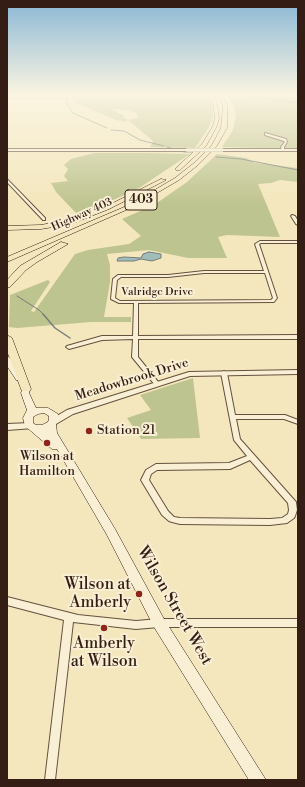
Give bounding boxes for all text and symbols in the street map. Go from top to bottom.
road number: 403 [125,190,157,210]
street label: Highway 403 [49,196,115,234]
street label: Valridge Drive [121,285,193,299]
street label: Meadowbrook Drive [73,355,191,405]
place label: Station 21 [97,423,156,439]
marker: Station 21 [84,426,94,436]
marker: Wilson at Hamilton [42,438,52,448]
place label: Wilson at Hamilton [19,449,75,480]
street label: Wilson Street West [132,543,216,669]
place label: Wilson at Amberly [64,575,131,613]
marker: Wilson at Amberly [134,589,144,599]
marker: Amberly at Wilson [99,623,109,633]
place label: Amberly at Wilson [71,634,137,672]

